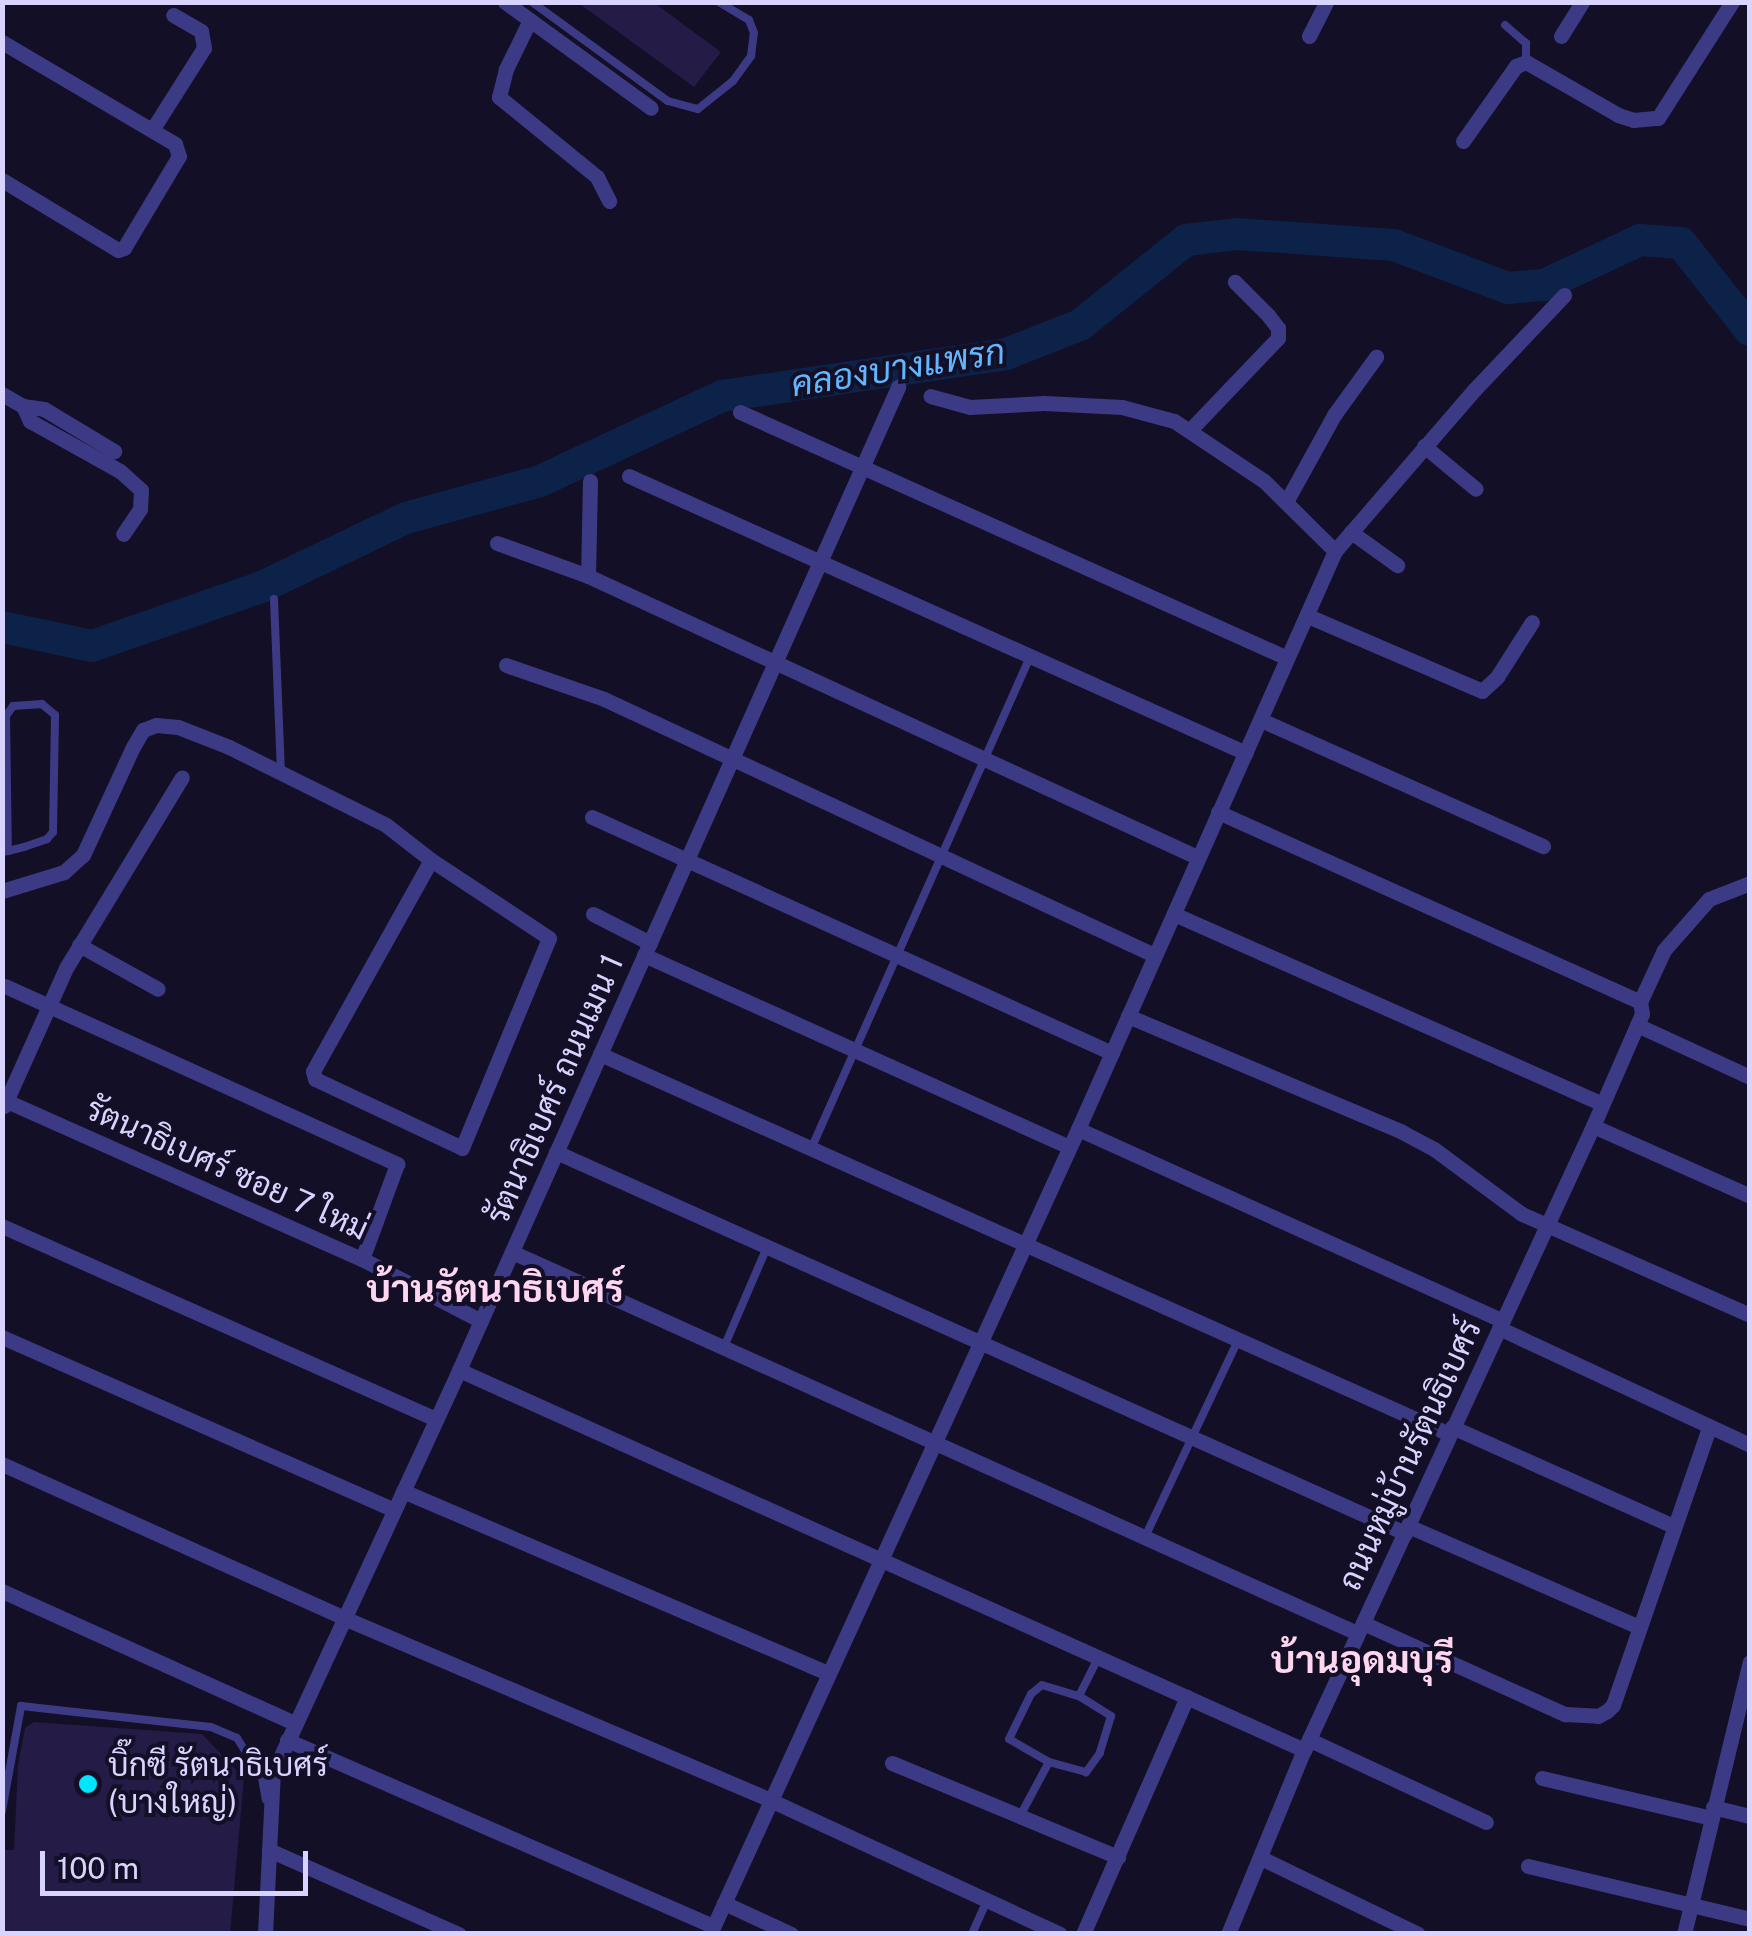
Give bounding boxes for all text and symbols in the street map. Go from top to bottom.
water label: คลองบางแพรก [788,330,1008,406]
street label: รัตนาธิเบศร์ ถนนเมน 1 [478,948,632,1230]
street label: รัตนาธิเบศร์ ซอย 7 ใหม่ [80,1089,374,1249]
district label: บ้านรัตนาธิเบศร์ [366,1266,624,1312]
street label: ถนนหมู่บ้านรัตนธิเบศร์ [1331,1314,1489,1596]
district label: บ้านอุดมบุรี [1271,1637,1453,1683]
place label: บิ๊กซี รัตนาธิเบศร์ (บางใหญ่) [108,1747,328,1822]
marker: บิ๊กซี รัตนาธิเบศร์ (บางใหญ่) [77,1773,99,1795]
scale bar [45,1831,312,1893]
text: 100 m [57,1850,139,1886]

